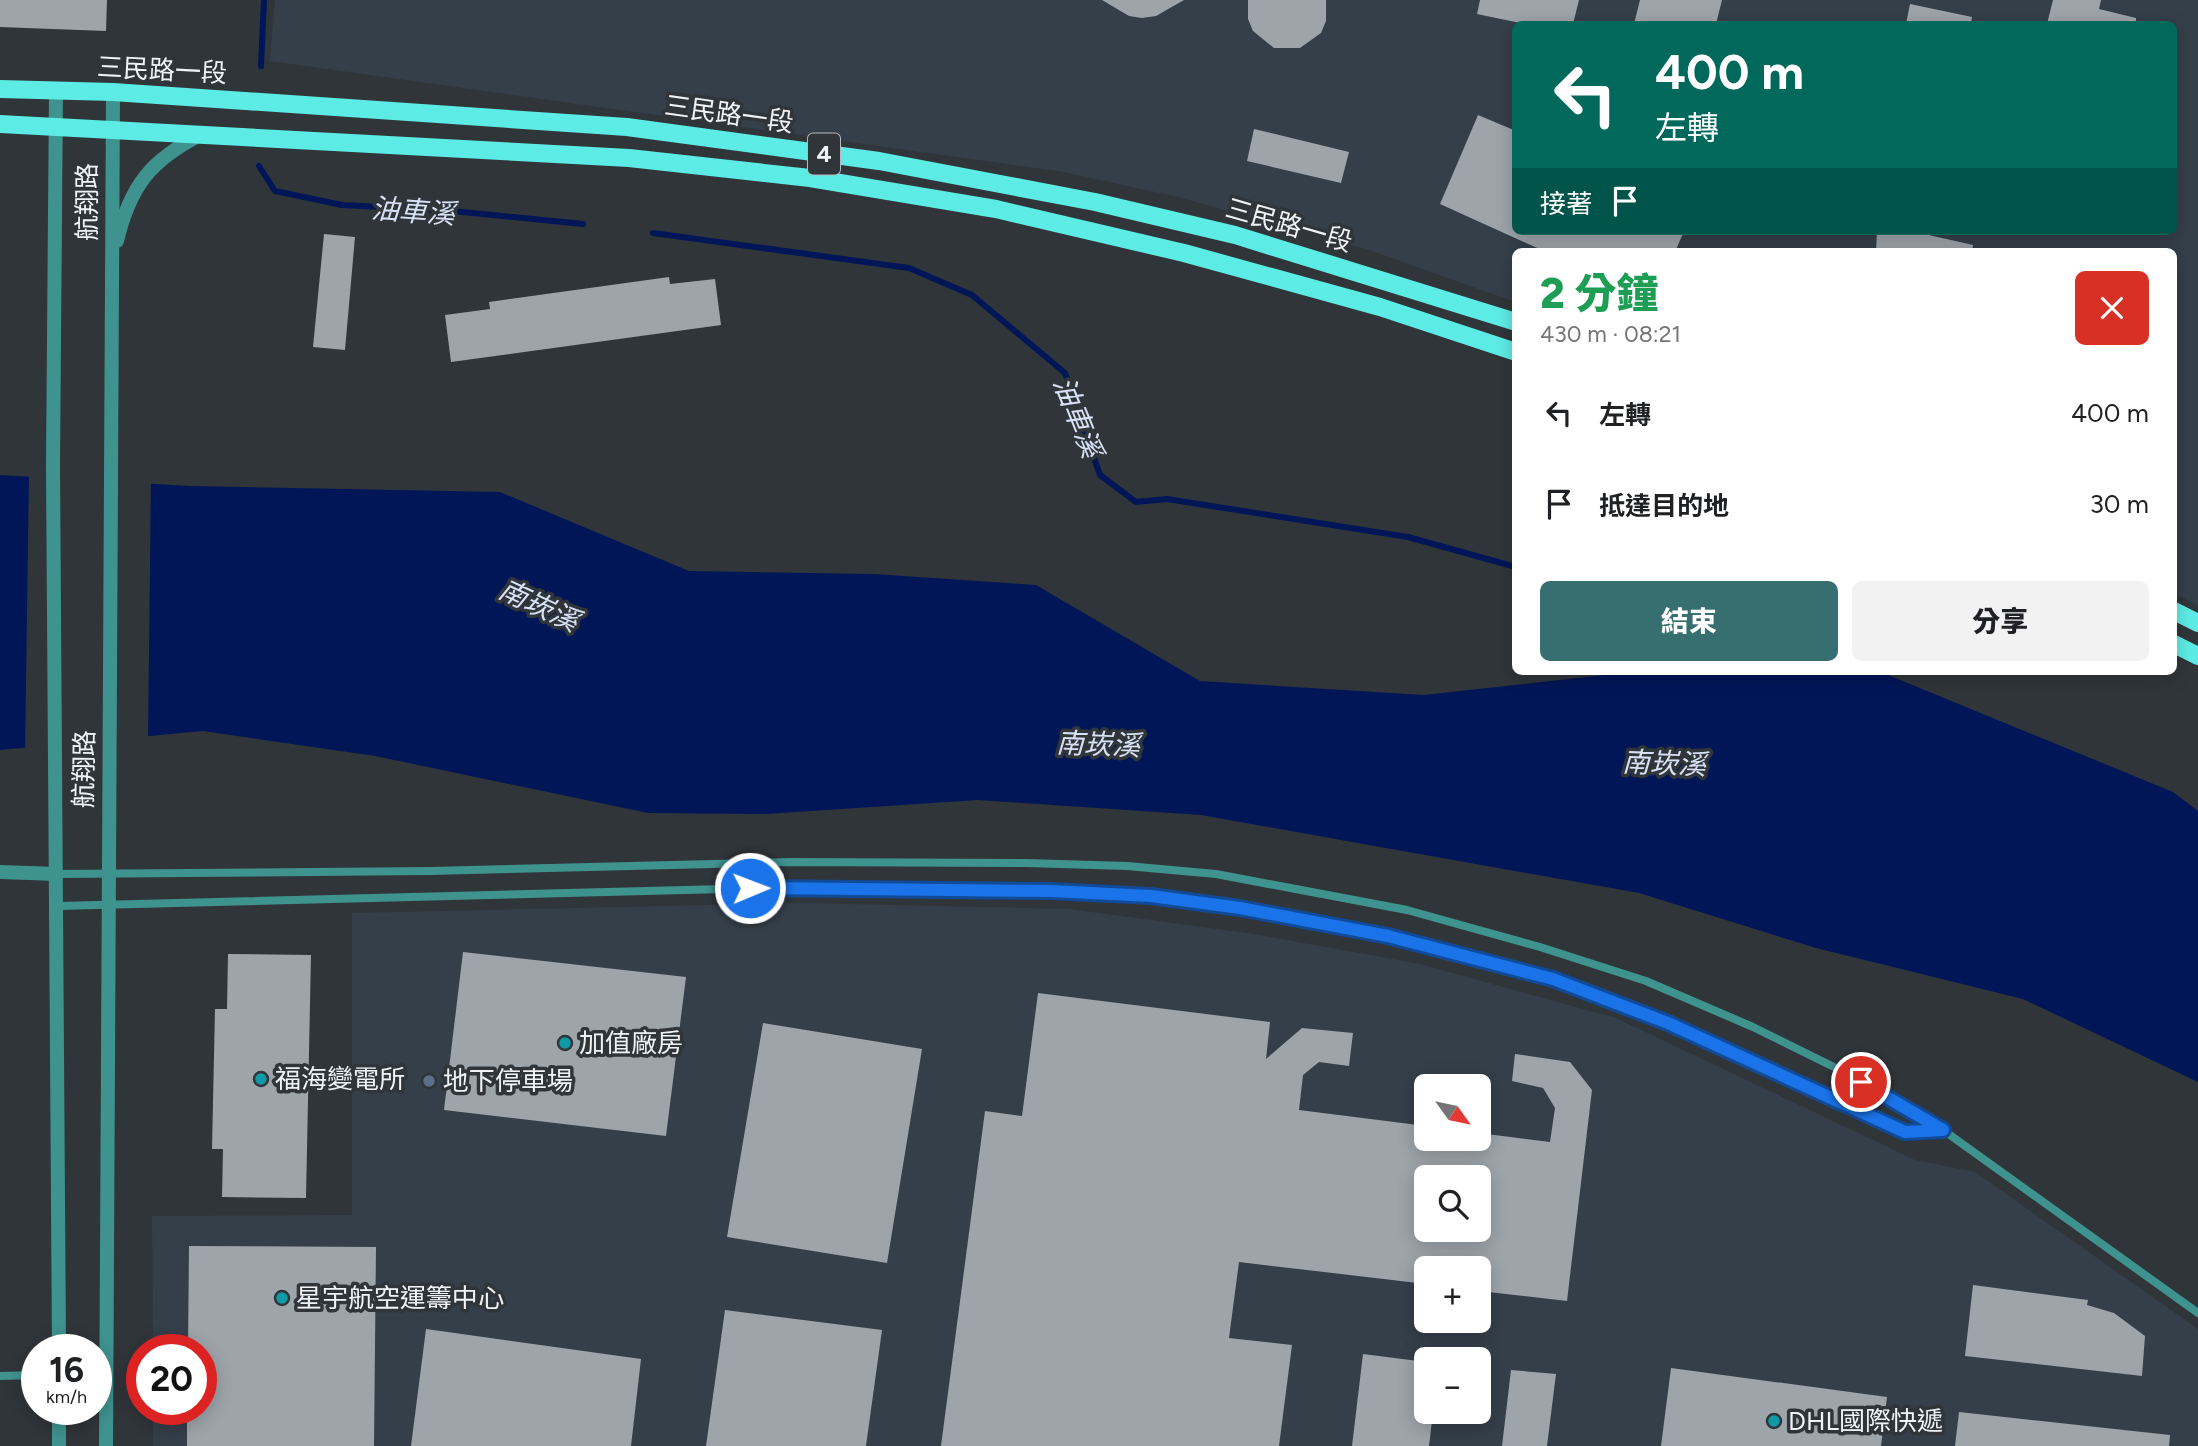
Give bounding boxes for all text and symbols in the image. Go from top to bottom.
text: 400 m [1655,42,1804,101]
icon: left [1540,49,1631,140]
street label: 三民路一段 [96,51,228,89]
street label: 三民路一段 [662,89,796,139]
text: 左轉 [1655,109,1719,147]
road number: 4 [808,134,840,174]
street label: 航翔路 [71,163,103,241]
icon: arrive [1606,182,1644,220]
text: 接著 [1540,188,1592,220]
water label: 油車溪 [370,191,460,231]
street label: 三民路一段 [1222,192,1356,258]
text: 2 分鐘 [1540,268,1659,319]
button: close [2075,271,2149,345]
text: 430 m · 08:21 [1540,320,1681,348]
water label: 油車溪 [1047,372,1111,466]
icon: left [1540,394,1578,432]
text: 400 m [2071,397,2149,429]
text: 左轉 [1599,399,1651,431]
icon: arrive [1540,485,1578,523]
text: 30 m [2090,488,2149,520]
text: 抵達目的地 [1599,490,1729,522]
water label: 南崁溪 [494,572,588,640]
button: 結束 [1540,581,1838,661]
button: 分享 [1852,581,2149,661]
water label: 南崁溪 [1055,726,1145,763]
street label: 航翔路 [67,730,101,808]
water label: 南崁溪 [1621,745,1711,782]
position arrow [713,851,787,925]
place label: 加值廠房 [579,1027,683,1059]
marker: 加值廠房 [557,1035,573,1051]
pin [1831,1052,1891,1112]
place label: 福海變電所 [275,1063,405,1095]
icon: arrive [1842,1063,1880,1101]
place label: 地下停車場 [443,1065,573,1097]
marker: 福海變電所 [253,1071,269,1087]
marker: 地下停車場 [421,1073,437,1089]
north arrow [1414,1074,1491,1152]
map controls [1414,1074,1491,1424]
button: search [1414,1165,1491,1242]
button: + [1414,1256,1491,1333]
place label: 星宇航空運籌中心 [296,1282,504,1314]
marker: 星宇航空運籌中心 [274,1290,290,1306]
speed limit sign: 20 [126,1334,217,1425]
button: − [1414,1347,1491,1424]
text: 16 [49,1349,84,1391]
text: km/h [46,1386,87,1408]
place label: DHL國際快遞 [1788,1405,1943,1437]
marker: DHL國際快遞 [1766,1413,1782,1429]

